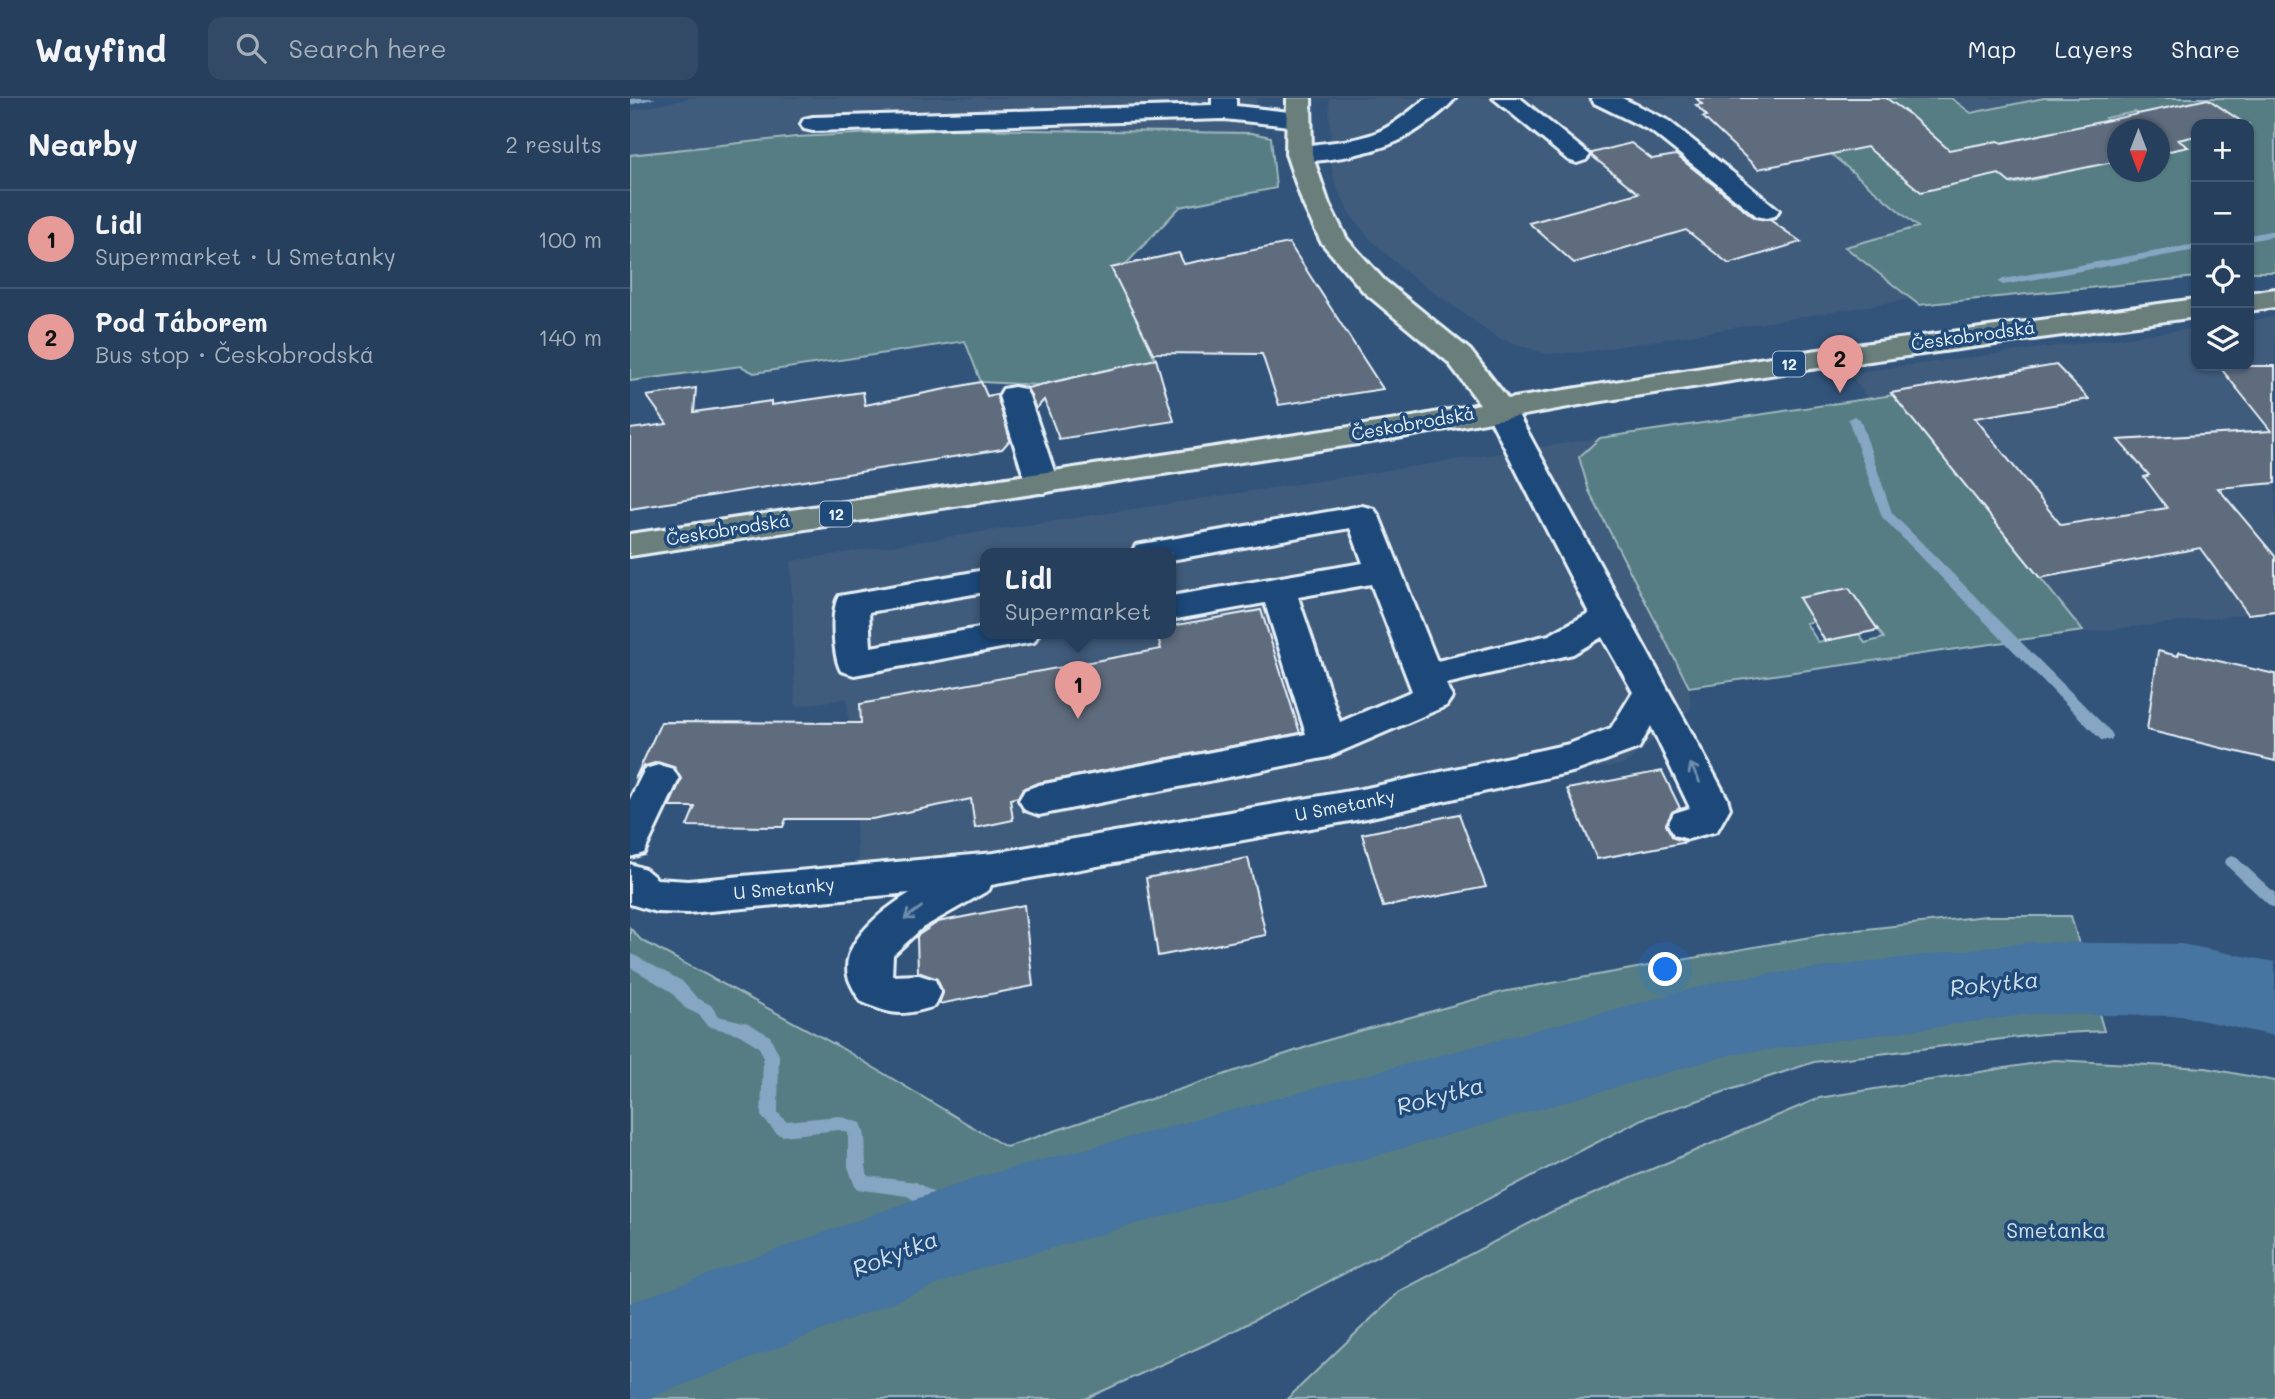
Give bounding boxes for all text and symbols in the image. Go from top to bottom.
search box [208,17,698,80]
text: Wayfind [35,27,166,70]
icon: search [232,29,270,67]
text: Search here [288,31,447,65]
text: Map [1968,33,2016,64]
text: Layers [2054,33,2133,64]
text: Share [2171,33,2240,64]
north arrow [2107,119,2170,182]
map controls [2191,119,2254,371]
button: + [2191,119,2254,182]
text: Nearby [28,124,138,164]
text: 2 results [505,129,602,159]
button: − [2191,182,2254,245]
text: Lidl [95,207,142,241]
text: 1 [46,224,56,254]
text: 100 m [538,224,602,254]
text: Supermarket · U Smetanky [95,241,396,271]
button: locate [2191,245,2254,308]
text: Pod Táborem [95,305,268,339]
button: layers [2191,308,2254,371]
street label: Českobrodská [1909,314,2036,356]
text: 2 [45,322,57,352]
text: 140 m [538,322,602,352]
pin: 2 [1817,335,1863,393]
text: Bus stop · Českobrodská [95,339,374,369]
road number: 12 [1773,352,1805,376]
street label: Českobrodská [1349,400,1477,446]
road number: 12 [820,502,852,526]
street label: Českobrodská [664,507,791,551]
popup [980,548,1176,639]
text: Lidl [1005,562,1052,596]
text: Supermarket [1005,596,1151,626]
pin: 1 [1055,661,1101,719]
one-way arrow [1687,764,1701,784]
street label: U Smetanky [1293,784,1397,826]
street label: U Smetanky [732,872,835,904]
one-way arrow [904,906,923,921]
your location [1648,952,1682,986]
water label: Rokytka [1948,963,2040,1003]
water label: Rokytka [1393,1069,1487,1121]
park label: Smetanka [2006,1216,2106,1243]
water label: Rokytka [848,1223,942,1283]

